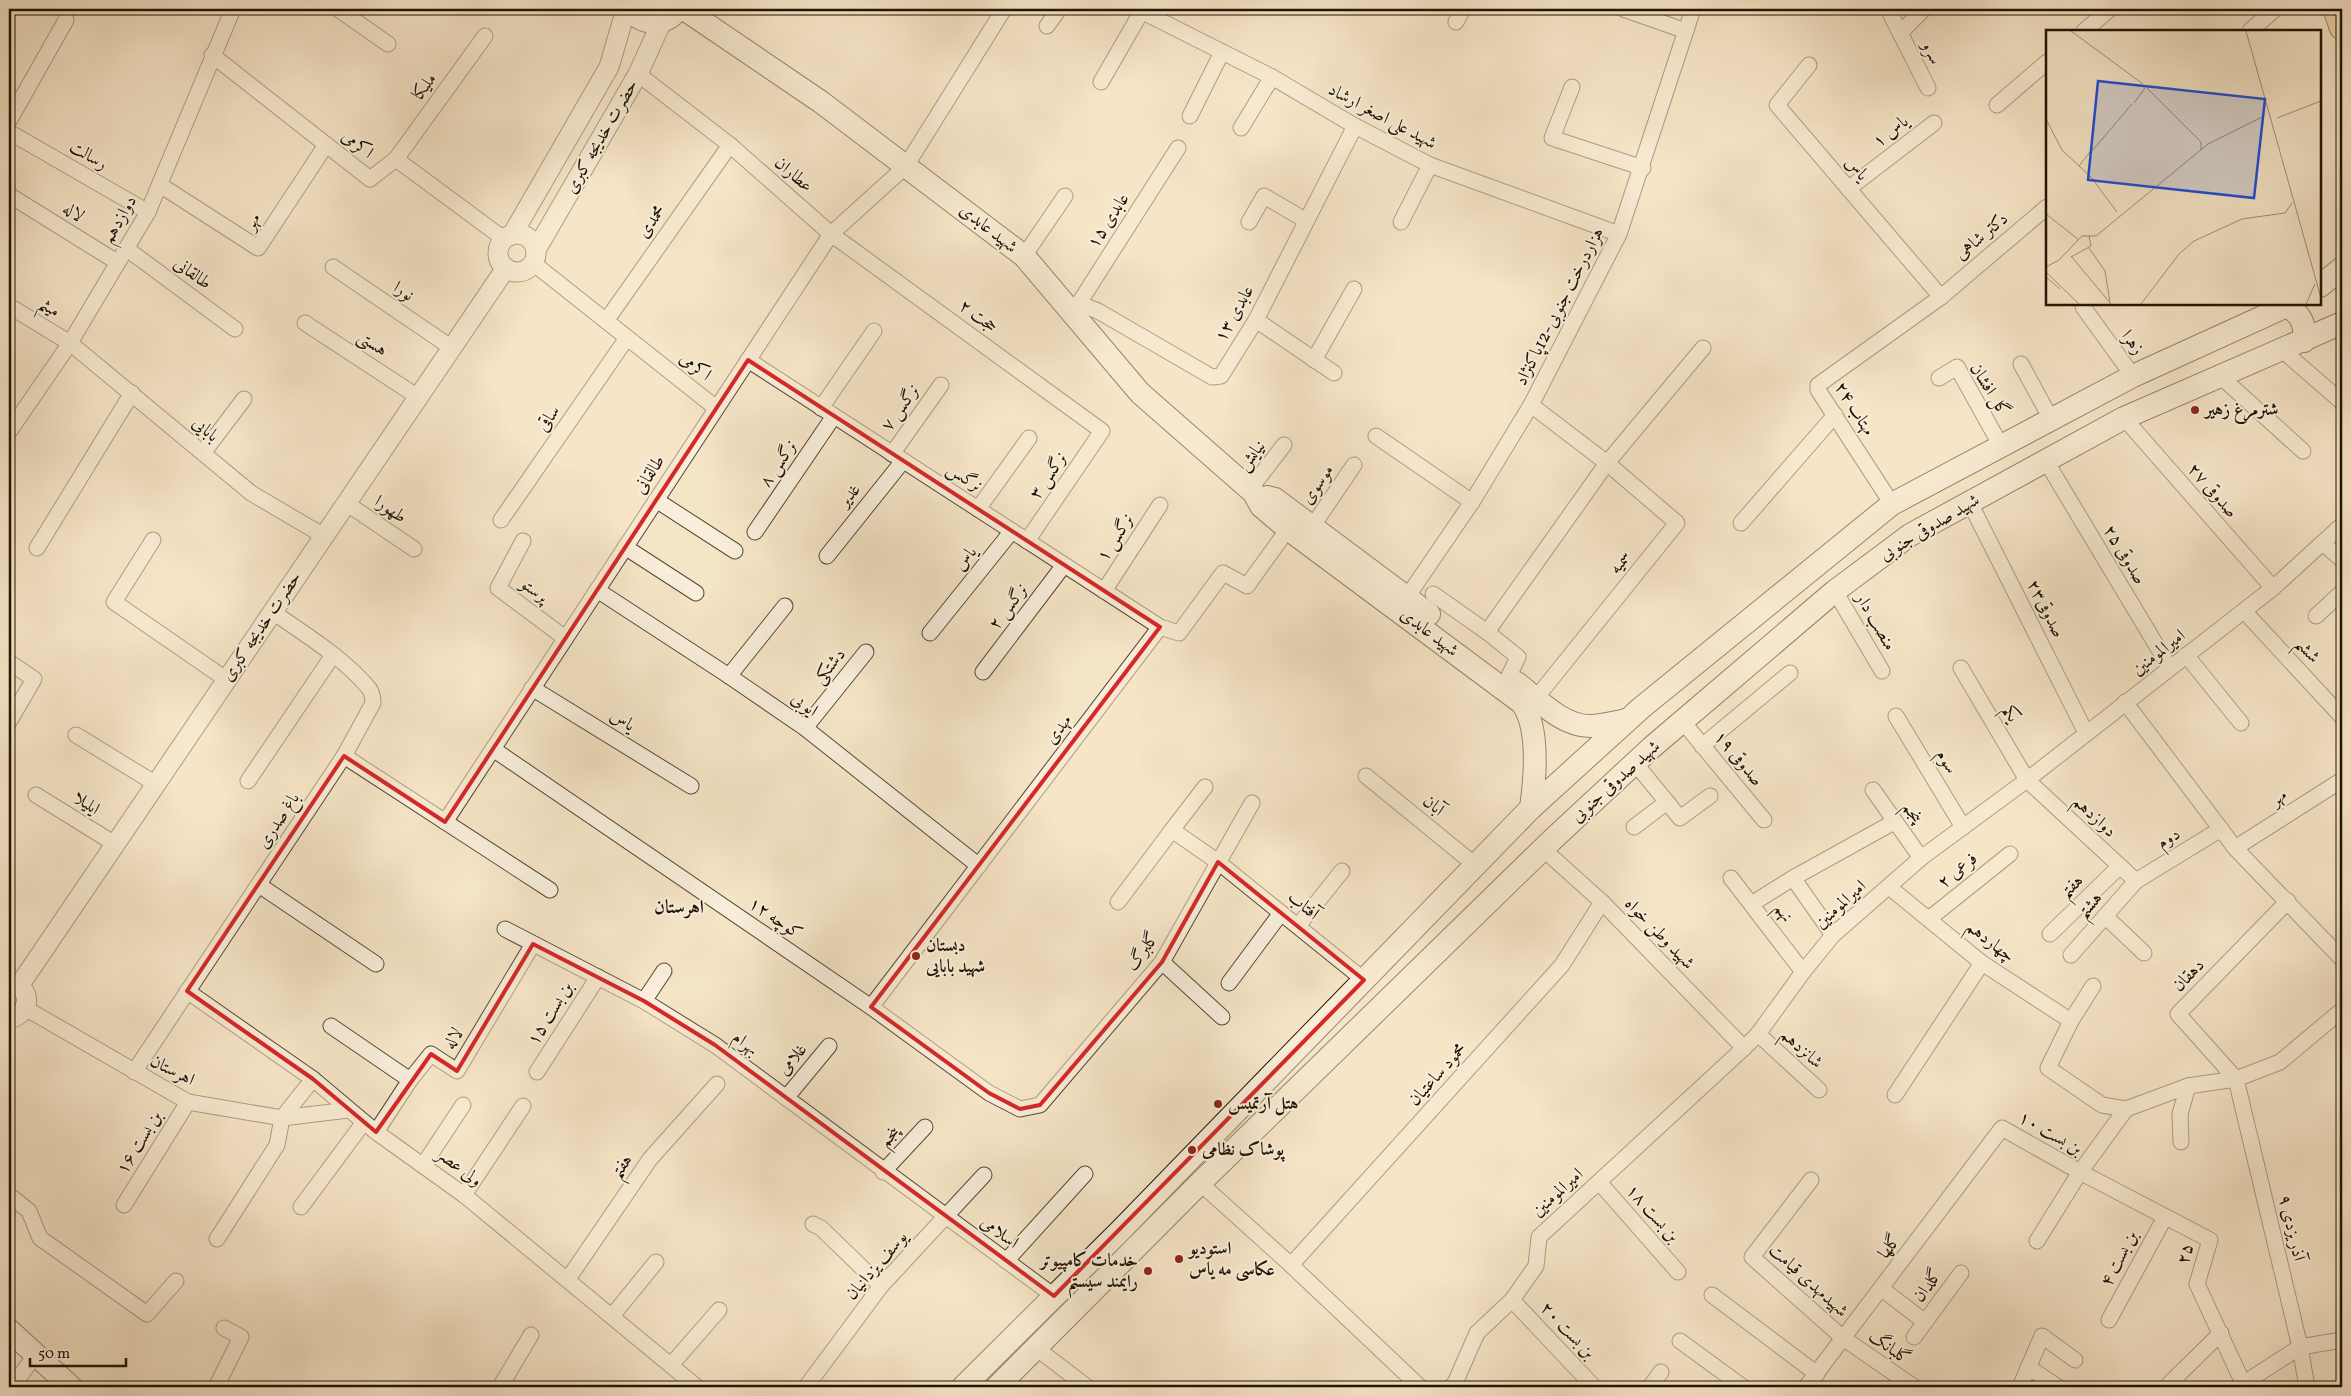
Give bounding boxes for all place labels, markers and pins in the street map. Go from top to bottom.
place label: شترمرغ زهیر [2203,398,2278,424]
marker: شترمرغ زهیر [2189,404,2201,416]
place label: دبستان شهید بابایی [925,934,985,980]
marker: دبستان شهید بابایی [910,950,922,962]
place label: هتل آرتمیس [1228,1092,1299,1117]
marker: هتل آرتمیس [1212,1098,1224,1110]
place label: پوشاک نظامی [1201,1138,1286,1163]
marker: پوشاک نظامی [1186,1144,1198,1156]
place label: استودیو عکاسی مه یاس [1187,1237,1275,1283]
place label: خدمات کامپیوتر رایمند سیستم [1038,1249,1138,1299]
marker: استودیو عکاسی مه یاس [1173,1253,1185,1265]
marker: خدمات کامپیوتر رایمند سیستم [1142,1265,1154,1277]

